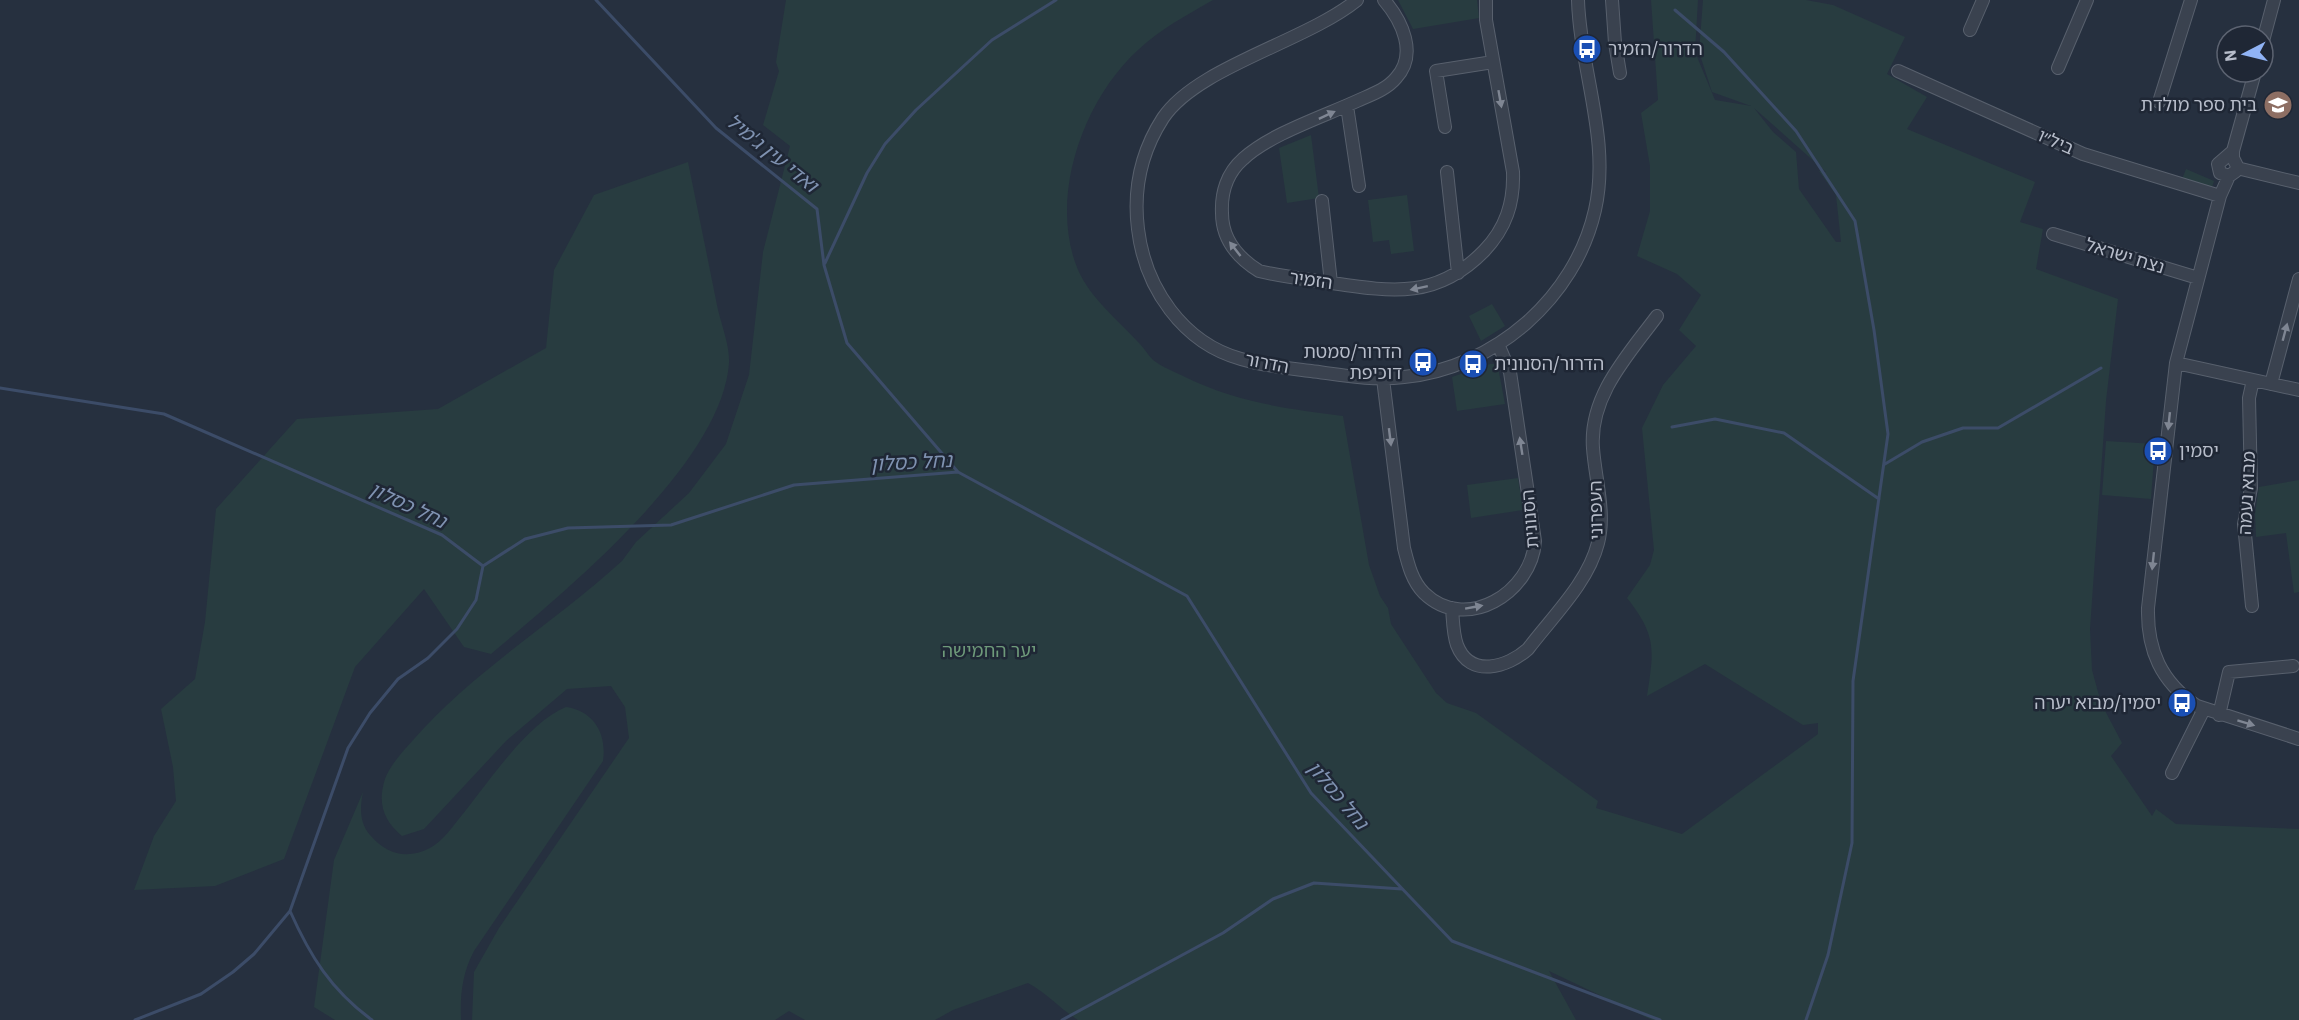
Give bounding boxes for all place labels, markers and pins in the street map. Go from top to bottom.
bus stop icon: הדרור/הזמיר [1571,33,1603,65]
place label: הדרור/הזמיר [1608,37,1703,60]
school or university icon: בית ספר מולדת [2262,89,2294,121]
place label: בית ספר מולדת [2141,93,2257,116]
place label: הדרור/סמטת דוכיפת [1303,340,1402,384]
bus stop icon: הדרור/סמטת דוכיפת [1407,346,1439,378]
bus stop icon: הדרור/הסנונית [1457,348,1489,380]
place label: הדרור/הסנונית [1494,352,1604,375]
bus stop icon: יסמין [2142,435,2174,467]
place label: יסמין [2179,439,2219,462]
bus stop icon: יסמין/מבוא יערה [2166,687,2198,719]
place label: יסמין/מבוא יערה [2034,691,2161,714]

